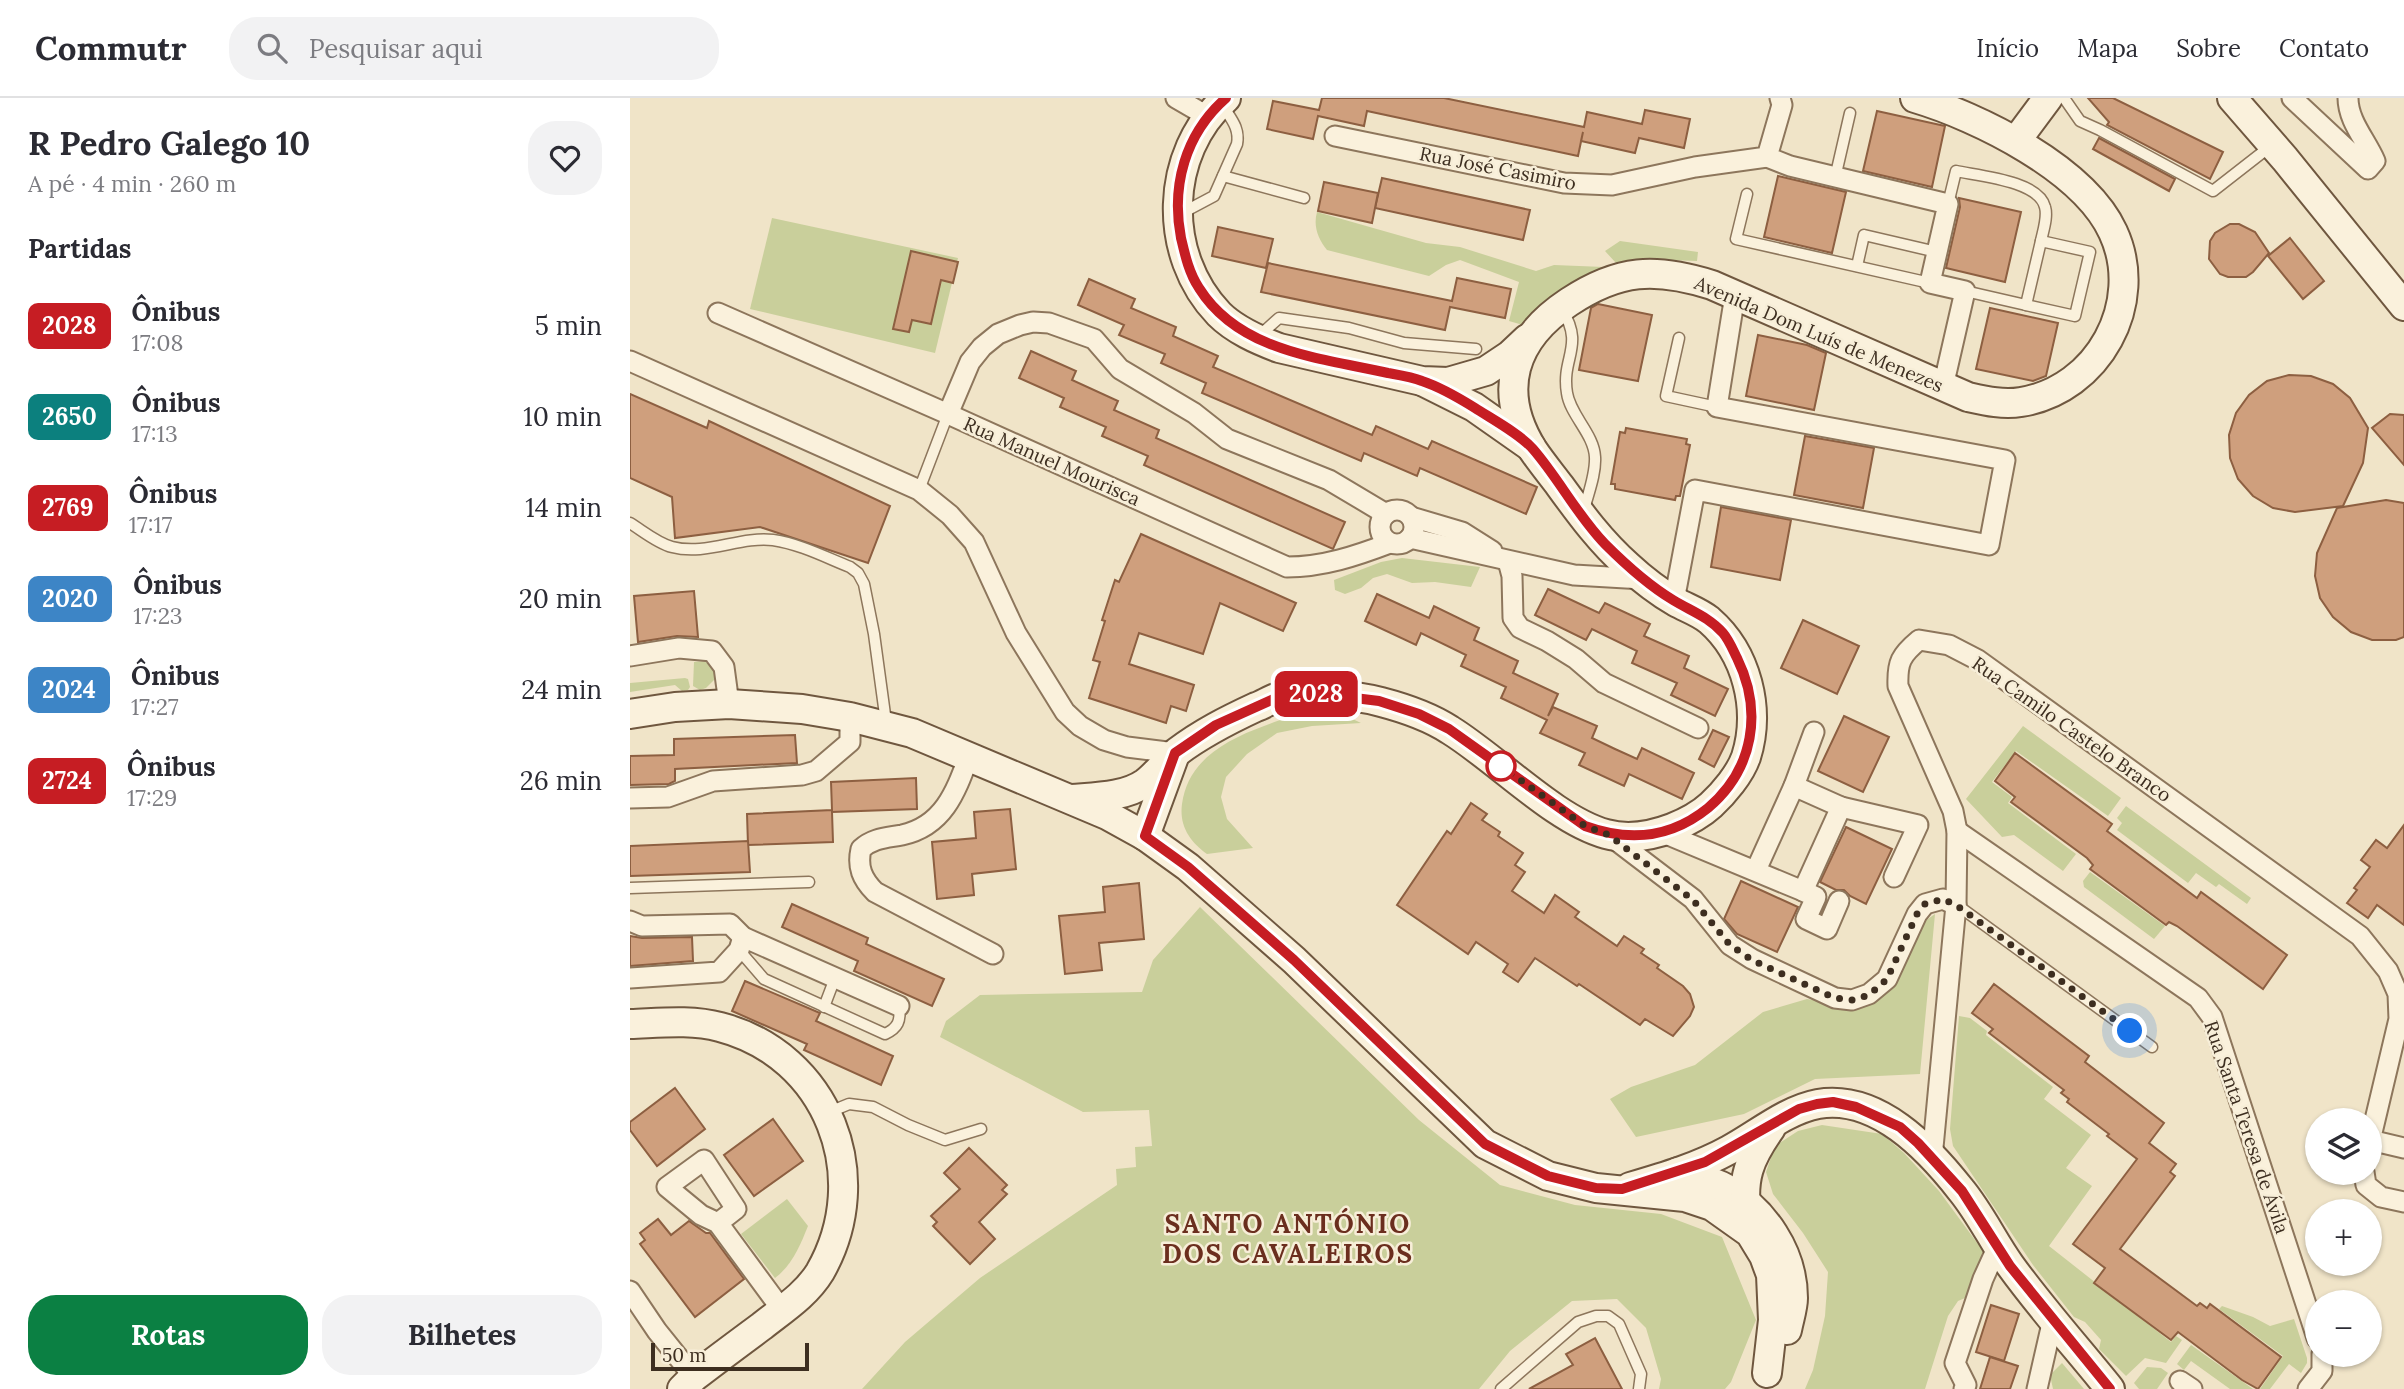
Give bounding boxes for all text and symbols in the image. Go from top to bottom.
search box [229,17,719,80]
text: Commutr [35,27,187,69]
icon: search [253,29,291,67]
text: Pesquisar aqui [309,32,483,65]
text: Início [1976,33,2039,64]
text: Mapa [2077,33,2138,64]
text: Sobre [2176,33,2241,64]
text: Contato [2279,33,2369,64]
button: heart [528,121,602,195]
text: R Pedro Galego 10 [28,122,310,164]
street label: Rua José Casimiro [1418,141,1578,195]
text: A pé · 4 min · 260 m [28,169,236,198]
text: Partidas [28,232,131,265]
street label: Avenida Dom Luís de Menezes [1690,270,1947,397]
text: Ônibus [132,295,220,328]
text: 5 min [535,309,602,342]
text: 2028 [42,310,97,341]
text: 17:08 [132,328,184,357]
text: Ônibus [132,386,221,419]
text: 10 min [523,400,602,433]
text: 2650 [42,401,97,432]
street label: Rua Manuel Mourisca [960,411,1144,511]
text: 17:13 [132,419,178,448]
text: Ônibus [129,477,217,510]
text: 14 min [525,491,602,524]
text: 2769 [42,492,94,523]
text: 17:17 [129,510,172,539]
text: Ônibus [133,568,222,601]
text: 20 min [519,582,602,615]
text: 2020 [42,583,98,614]
text: 17:23 [133,601,183,630]
street label: Rua Camilo Castelo Branco [1968,651,2176,807]
text: Ônibus [131,659,220,692]
line badge: 2028 [1267,671,1365,717]
text: 24 min [521,673,602,706]
text: 2024 [42,674,96,705]
text: 2028 [1289,678,1343,709]
text: 17:27 [131,692,179,721]
text: Ônibus [127,750,216,783]
unlabelled marker [1486,751,1516,781]
text: 26 min [520,764,602,797]
text: 2724 [42,765,92,796]
text: 17:29 [127,783,177,812]
your location [2112,1013,2147,1048]
street label: Rua Santa Teresa de Ávila [2199,1017,2295,1237]
map controls [2305,1108,2382,1367]
button: layers [2305,1108,2382,1185]
button: + [2305,1199,2382,1276]
district label: SANTO ANTÓNIO DOS CAVALEIROS [1162,1207,1414,1270]
button: − [2305,1290,2382,1367]
button: Rotas [28,1295,308,1375]
button: Bilhetes [322,1295,602,1375]
scale bar [651,1340,808,1372]
text: 50 m [662,1343,706,1367]

